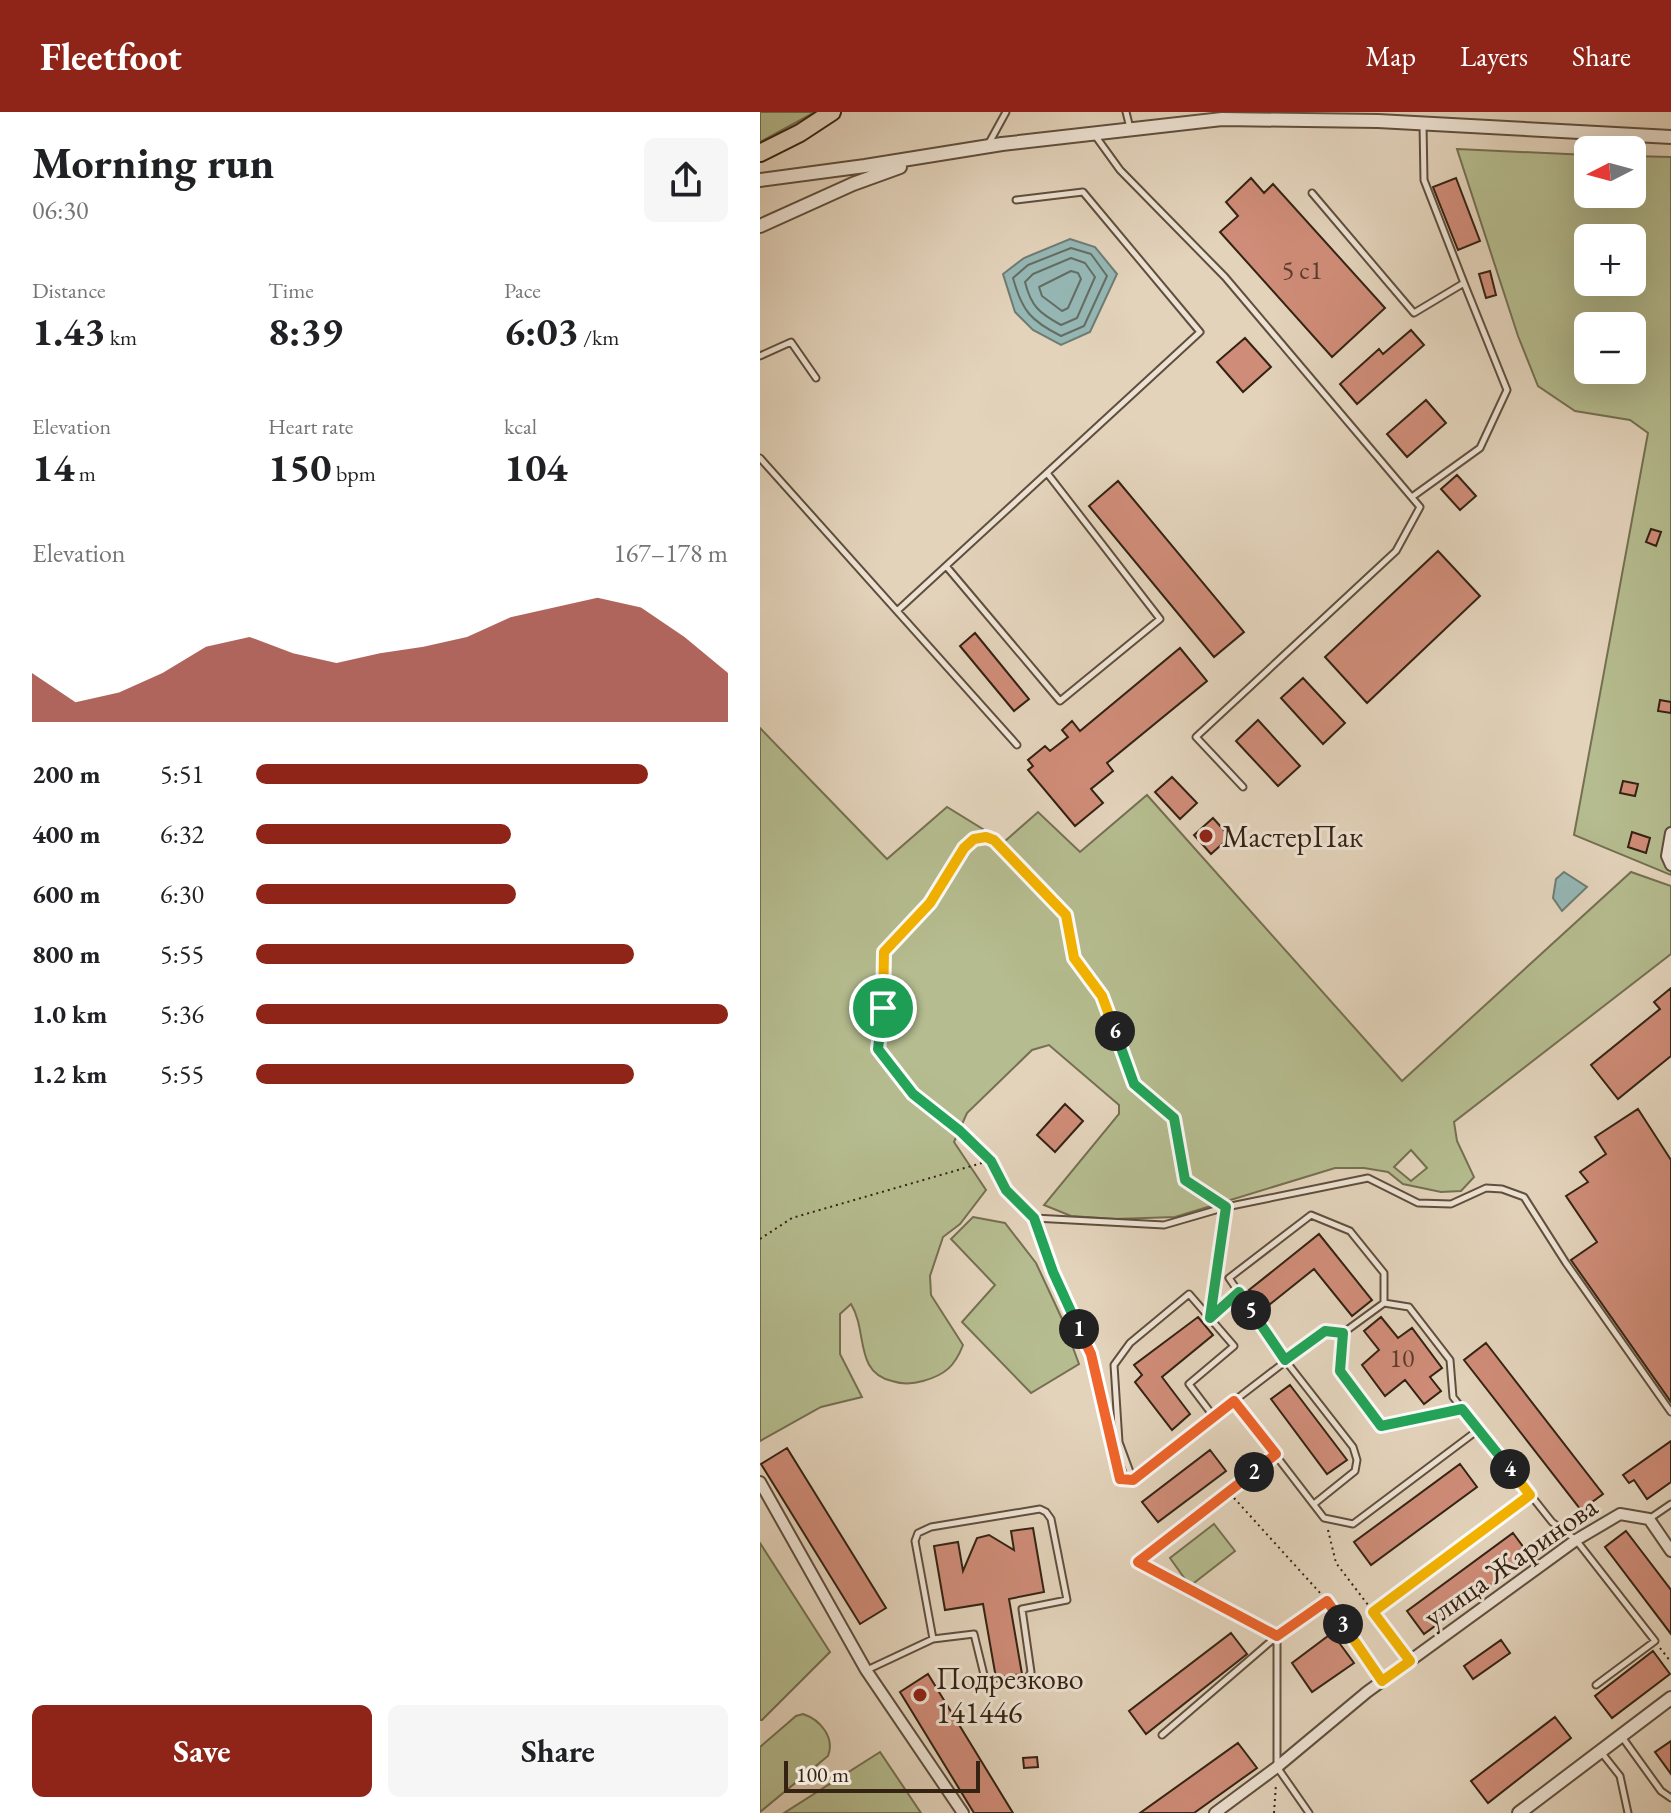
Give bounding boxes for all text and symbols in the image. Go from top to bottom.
text: Fleetfoot [40,32,182,81]
text: Map [1366,38,1416,74]
text: Layers [1460,38,1528,74]
text: Share [1572,38,1631,74]
text: Morning run [32,134,274,191]
north arrow [1574,136,1646,208]
map controls [1574,136,1646,384]
button: share [644,138,728,222]
text: 06:30 [32,193,88,227]
button: + [1574,224,1646,296]
house number: 5 с1 [1282,253,1322,287]
text: Distance [32,276,105,305]
text: Time [268,276,314,305]
text: Pace [504,276,541,305]
text: 1.43 [32,305,105,357]
text: 8:39 [268,305,343,357]
text: 6:03 [504,305,579,357]
button: − [1574,312,1646,384]
text: km [105,323,137,352]
text: /km [579,323,619,352]
text: Elevation [32,412,111,441]
text: Heart rate [268,412,353,441]
text: kcal [504,412,537,441]
text: 14 [32,441,74,493]
text: 150 [268,441,331,493]
text: 104 [504,441,567,493]
text: m [74,459,96,488]
text: bpm [331,459,376,488]
text: Elevation [32,536,126,570]
text: 167–178 m [613,536,728,570]
text: 200 m [32,757,100,791]
text: 5:51 [160,757,204,791]
text: 400 m [32,817,100,851]
text: 6:32 [160,817,204,851]
place label: МастерПак [1222,817,1363,856]
marker: МастерПак [1197,827,1215,845]
text: 600 m [32,877,100,911]
text: 6:30 [160,877,204,911]
text: 800 m [32,937,100,971]
text: 5:55 [160,937,204,971]
pin [849,974,917,1042]
icon: arrive [861,986,905,1030]
text: 1.0 km [32,997,107,1031]
text: 5:36 [160,997,204,1031]
pin: 6 [1095,1011,1135,1051]
text: 6 [1109,1016,1121,1045]
text: 1.2 km [32,1057,107,1091]
text: 5:55 [160,1057,204,1091]
pin: 5 [1231,1290,1271,1330]
text: 5 [1245,1295,1257,1324]
pin: 1 [1059,1309,1099,1349]
text: 1 [1073,1314,1085,1343]
house number: 10 [1390,1341,1414,1375]
pin: 4 [1490,1449,1530,1489]
pin: 2 [1234,1452,1274,1492]
text: 4 [1504,1454,1516,1483]
text: 2 [1248,1457,1260,1486]
street label: улица Жаринова [1415,1486,1605,1635]
pin: 3 [1323,1604,1363,1644]
text: 3 [1337,1609,1349,1638]
place label: Подрезково 141446 [936,1659,1083,1732]
marker: Подрезково 141446 [911,1686,929,1704]
button: Save [32,1705,372,1797]
button: Share [388,1705,728,1797]
scale bar [784,1757,980,1793]
text: 100 m [796,1760,849,1789]

